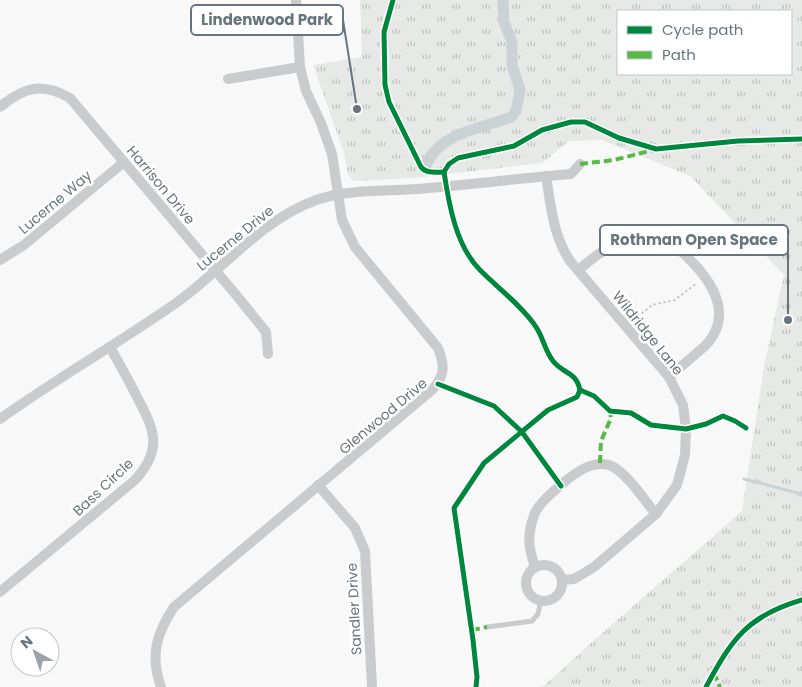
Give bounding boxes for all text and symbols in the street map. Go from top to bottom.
callout: Lindenwood Park [191,5,343,35]
text: Lindenwood Park [201,9,334,30]
legend [617,10,792,75]
text: Cycle path [662,19,743,40]
text: Path [662,44,696,65]
street label: Harrison Drive [122,141,200,229]
street label: Lucerne Way [14,165,96,239]
street label: Lucerne Drive [192,200,278,275]
callout: Rothman Open Space [600,225,788,255]
text: Rothman Open Space [610,229,778,250]
street label: Wildridge Lane [608,287,688,380]
street label: Glenwood Drive [335,373,432,459]
street label: Bass Circle [68,453,138,520]
street label: Sandler Drive [342,562,366,656]
north arrow [10,627,60,677]
text: N [16,631,37,653]

